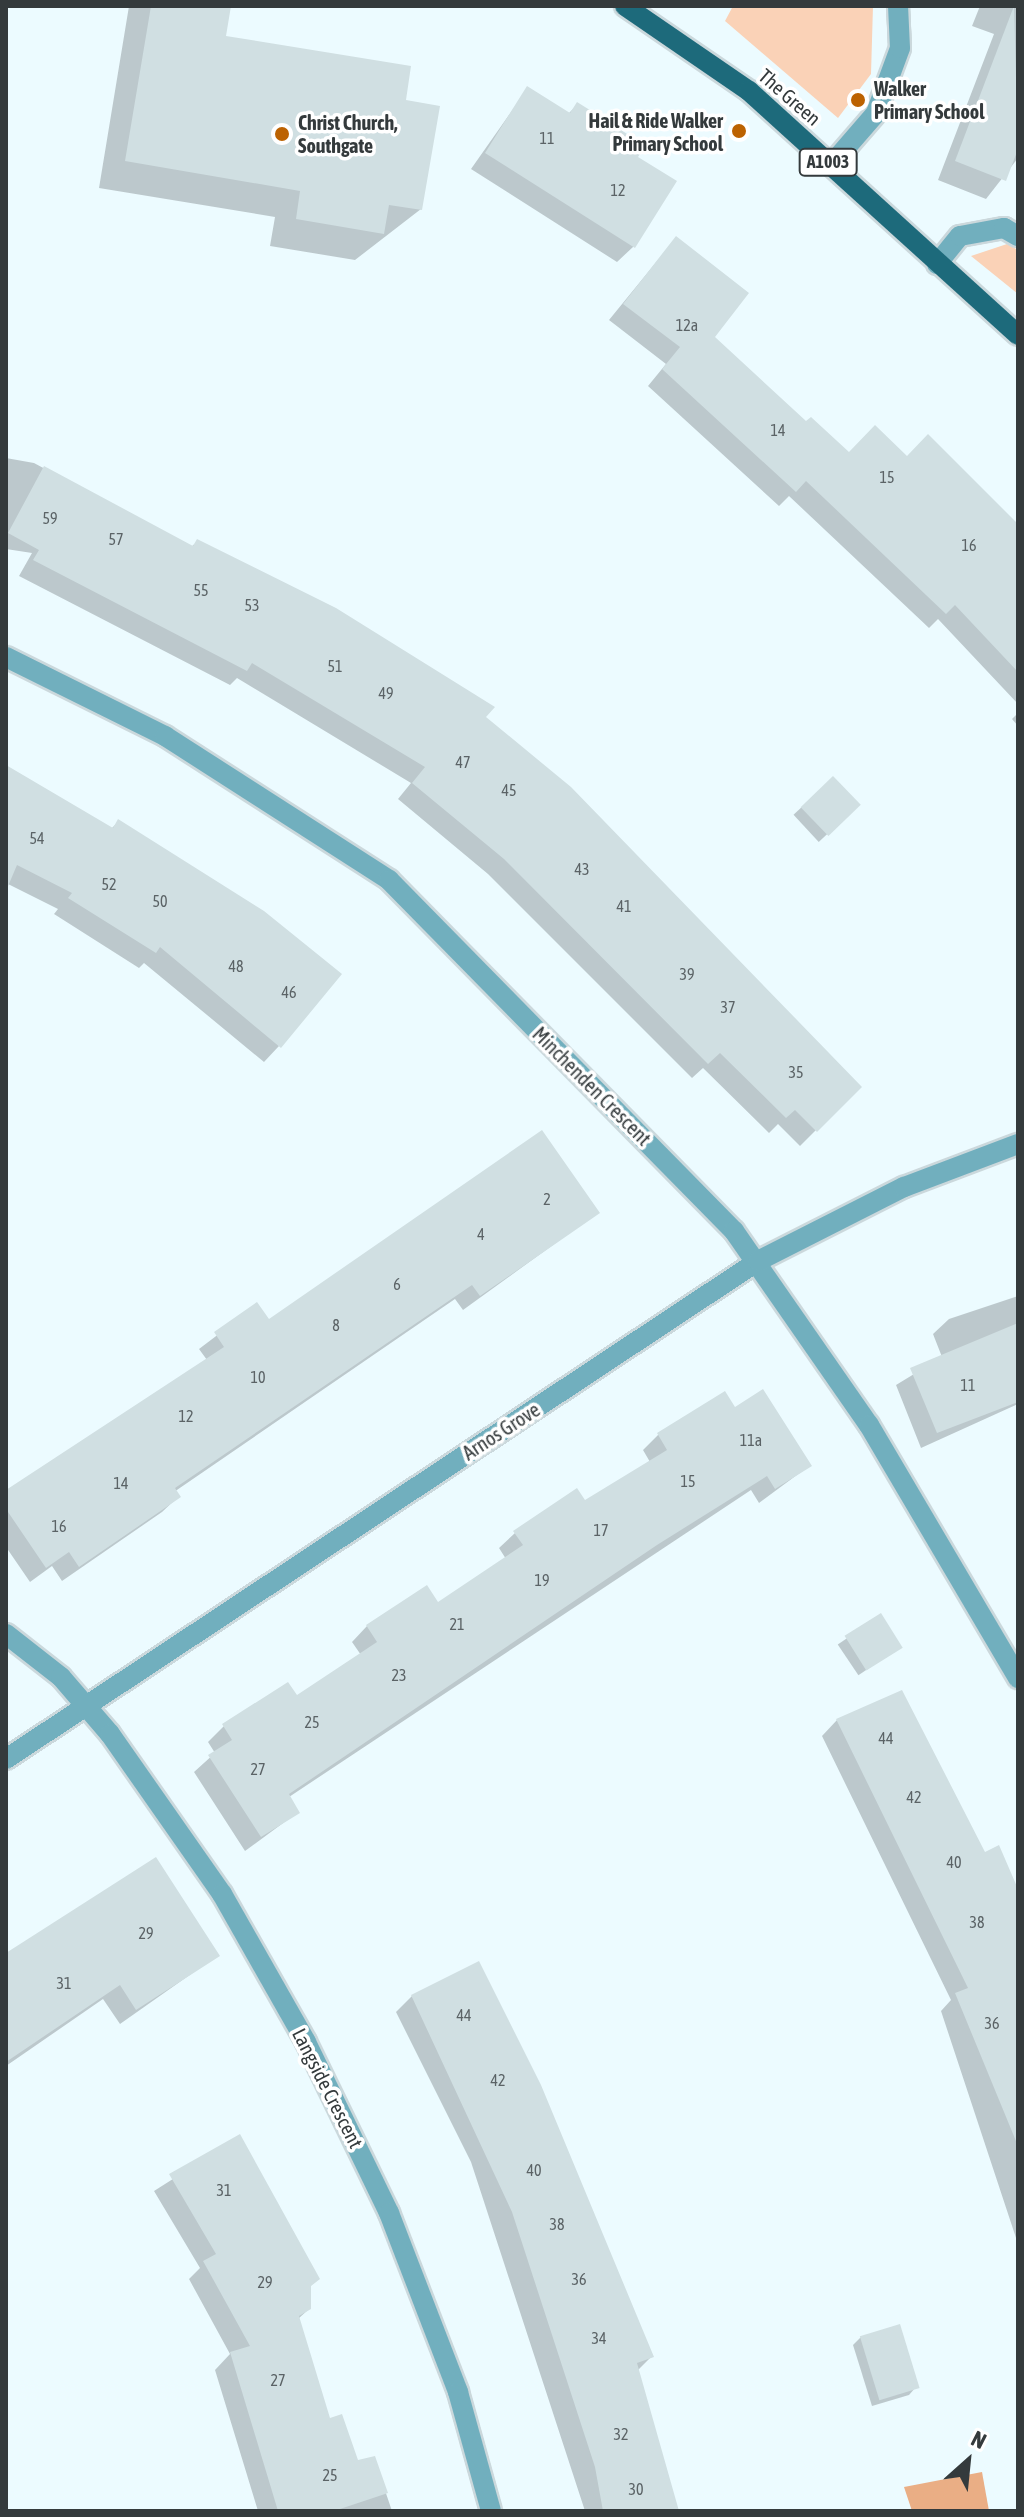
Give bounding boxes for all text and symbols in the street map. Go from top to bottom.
street label: The Green [754,64,826,130]
place label: Walker Primary School [874,76,984,123]
marker: Walker Primary School [849,91,867,109]
place label: Hail & Ride Walker Primary School [589,108,723,155]
place label: Christ Church, Southgate [298,110,398,157]
marker: Hail & Ride Walker Primary School [730,122,748,140]
marker: Christ Church, Southgate [273,125,291,143]
house number: 11 [539,128,555,148]
road number: A1003 [798,148,858,176]
house number: 12 [610,180,626,200]
house number: 12a [676,315,698,335]
house number: 14 [770,420,786,440]
house number: 15 [879,467,895,487]
house number: 59 [42,508,58,528]
house number: 57 [108,529,124,549]
house number: 16 [961,535,977,555]
house number: 55 [193,580,209,600]
house number: 53 [244,595,260,615]
house number: 51 [327,656,343,676]
house number: 49 [378,683,394,703]
house number: 47 [455,752,471,772]
house number: 45 [501,780,517,800]
house number: 54 [29,828,45,848]
house number: 43 [574,859,590,879]
house number: 52 [101,874,117,894]
house number: 50 [152,891,168,911]
house number: 41 [616,896,632,916]
house number: 48 [228,956,244,976]
house number: 39 [679,964,695,984]
house number: 46 [281,982,297,1002]
house number: 37 [720,997,736,1017]
street label: Minchenden Crescent [528,1022,656,1150]
house number: 35 [788,1062,804,1082]
house number: 2 [543,1189,551,1209]
house number: 4 [477,1224,485,1244]
house number: 6 [393,1274,401,1294]
house number: 8 [332,1315,340,1335]
house number: 10 [250,1367,266,1387]
house number: 11 [960,1375,976,1395]
street label: Arnos Grove [458,1397,544,1465]
house number: 12 [178,1406,194,1426]
house number: 11a [740,1430,762,1450]
house number: 15 [680,1471,696,1491]
house number: 14 [113,1473,129,1493]
house number: 16 [51,1516,67,1536]
house number: 17 [593,1520,609,1540]
house number: 19 [534,1570,550,1590]
house number: 21 [449,1614,465,1634]
house number: 23 [391,1665,407,1685]
house number: 25 [304,1712,320,1732]
house number: 44 [878,1728,894,1748]
house number: 27 [250,1759,266,1779]
house number: 42 [906,1787,922,1807]
house number: 40 [946,1852,962,1872]
house number: 38 [969,1912,985,1932]
house number: 29 [138,1923,154,1943]
house number: 31 [56,1973,72,1993]
house number: 44 [456,2005,472,2025]
house number: 36 [984,2013,1000,2033]
street label: Langside Crescent [288,2024,368,2152]
house number: 42 [490,2070,506,2090]
house number: 40 [526,2160,542,2180]
house number: 31 [216,2180,232,2200]
house number: 38 [549,2214,565,2234]
house number: 36 [571,2269,587,2289]
house number: 29 [257,2272,273,2292]
house number: 34 [591,2328,607,2348]
house number: 27 [270,2370,286,2390]
north arrow [928,2421,1008,2501]
house number: 32 [613,2424,629,2444]
text: N [967,2425,991,2454]
house number: 25 [322,2465,338,2485]
house number: 30 [628,2479,644,2499]

